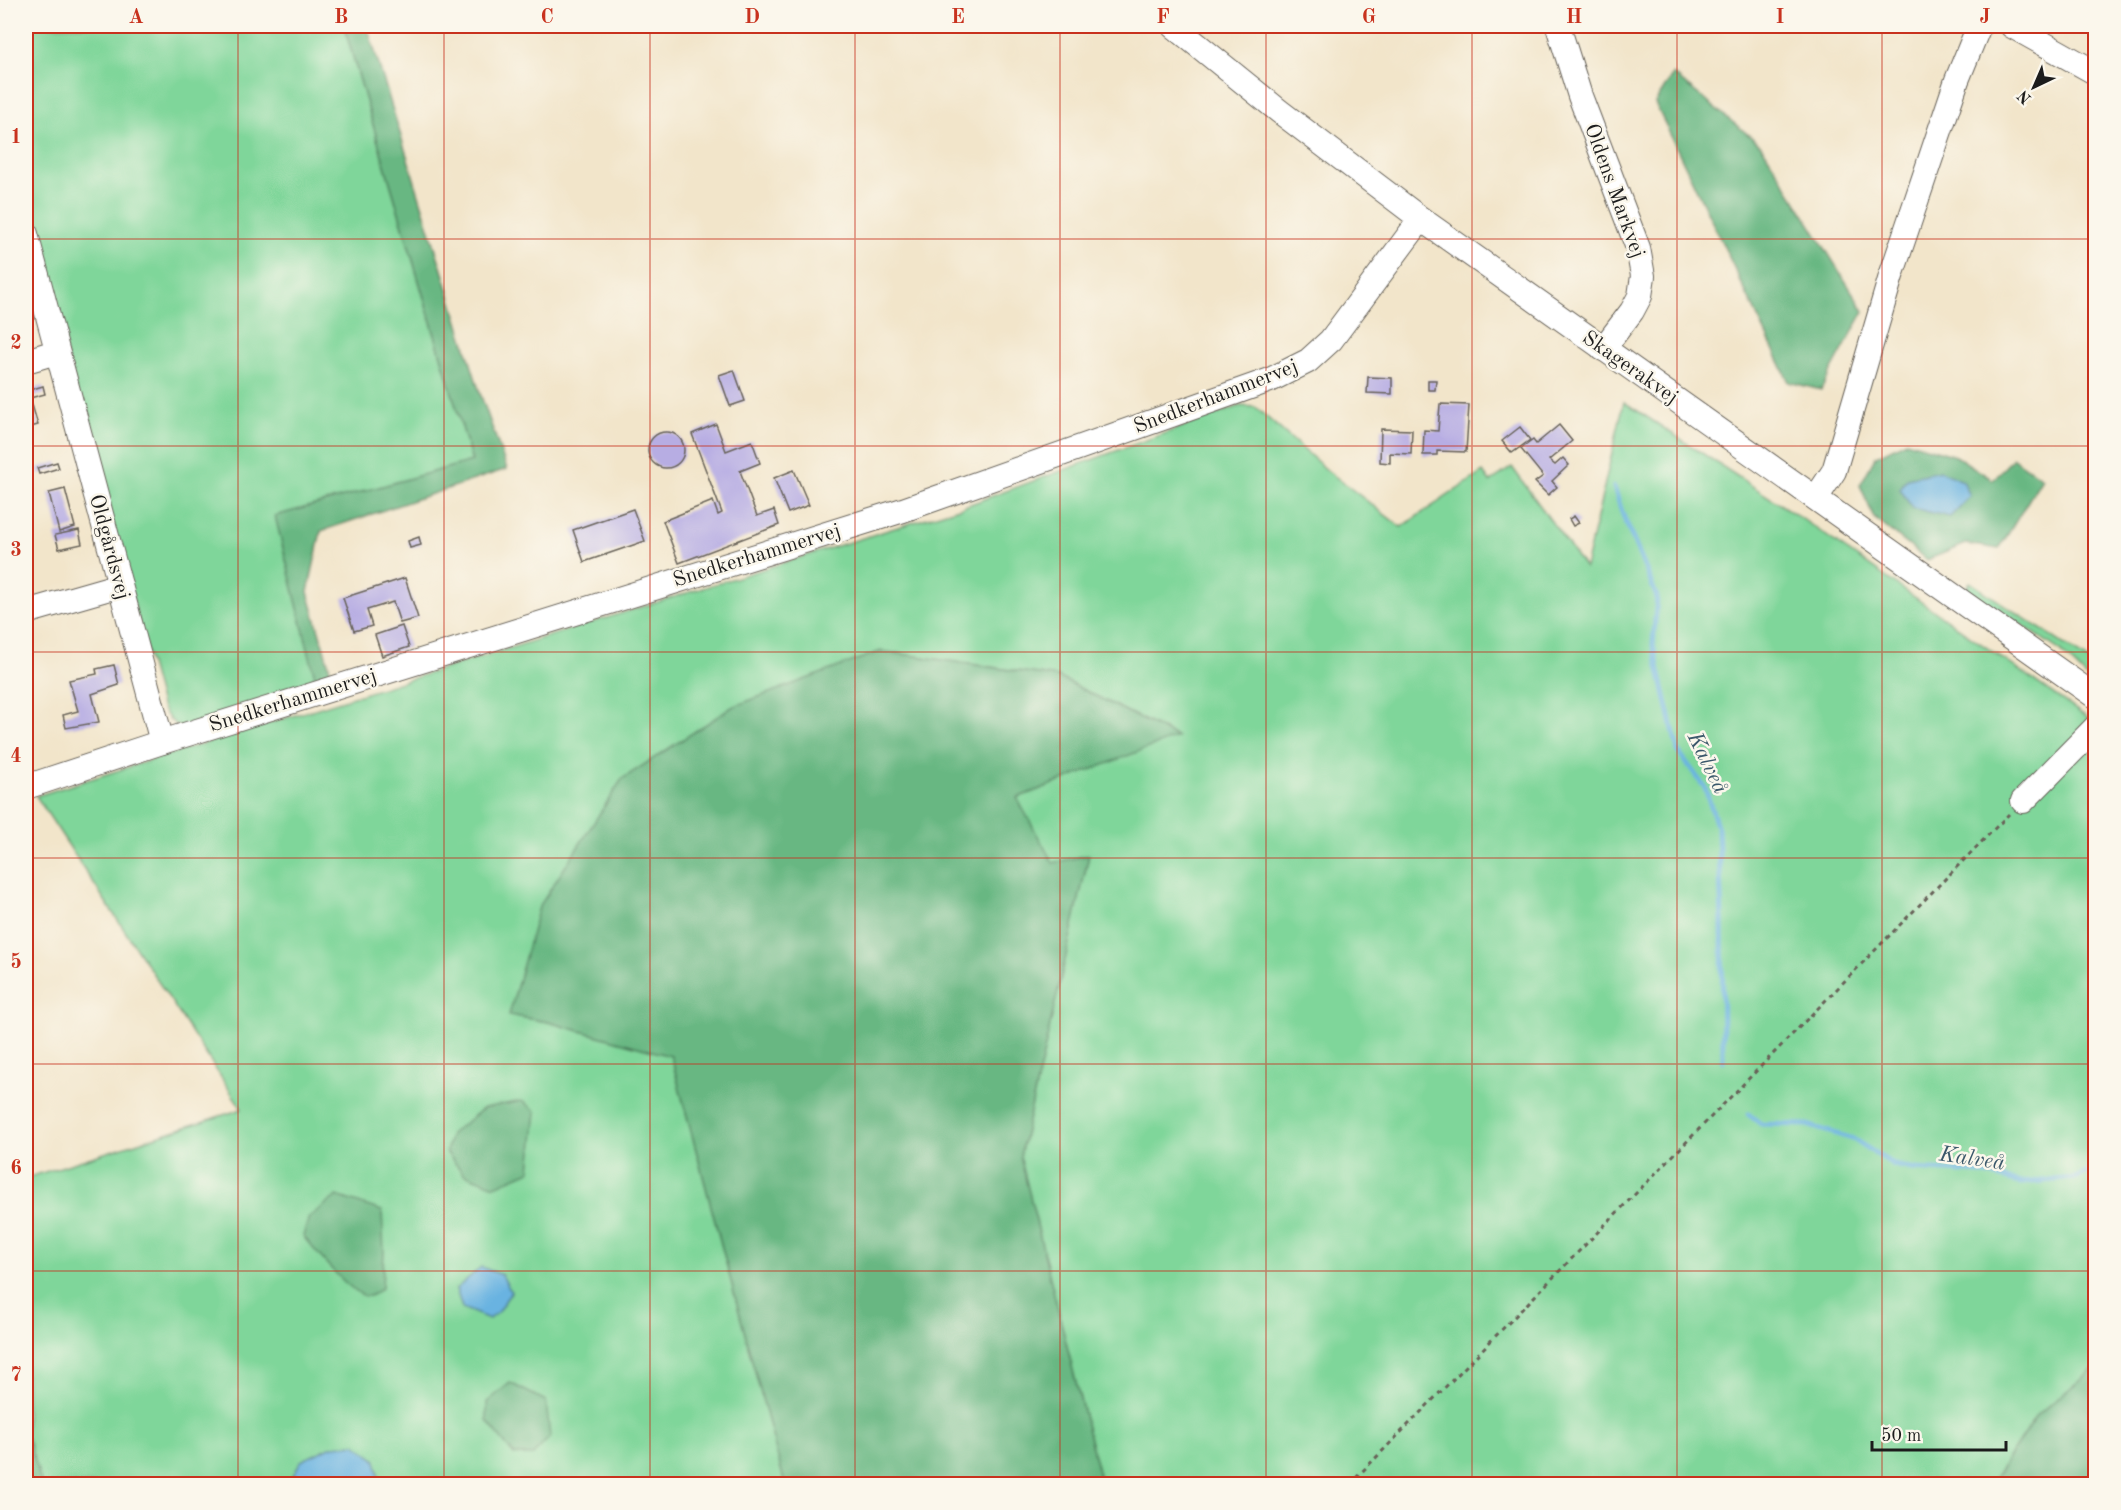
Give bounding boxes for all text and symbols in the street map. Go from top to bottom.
text: A [128,8,144,28]
text: B [334,8,348,28]
text: C [540,8,554,28]
text: D [744,8,760,28]
text: E [951,8,965,28]
text: F [1156,8,1170,28]
text: G [1362,8,1376,28]
text: H [1566,8,1582,28]
text: I [1776,8,1784,28]
text: J [1980,8,1991,28]
north arrow [2004,57,2064,117]
text: N [2014,86,2035,106]
street label: Oldens Markvej [1580,121,1648,261]
text: 1 [10,128,22,148]
street label: Skagerakvej [1578,327,1682,409]
text: 2 [10,334,22,354]
street label: Snedkerhammervej [1131,356,1301,438]
street label: Oldgårdsvej [85,492,133,602]
street label: Snedkerhammervej [671,521,843,591]
text: 3 [10,541,22,561]
street label: Snedkerhammervej [207,666,379,736]
water label: Kalveå [1682,728,1731,798]
text: 4 [10,747,22,767]
text: 5 [10,952,22,973]
water label: Kalveå [1937,1143,2006,1175]
text: 6 [10,1159,22,1179]
text: 7 [10,1366,22,1386]
scale bar [1872,1414,2006,1452]
text: 50 m [1881,1427,1921,1445]

